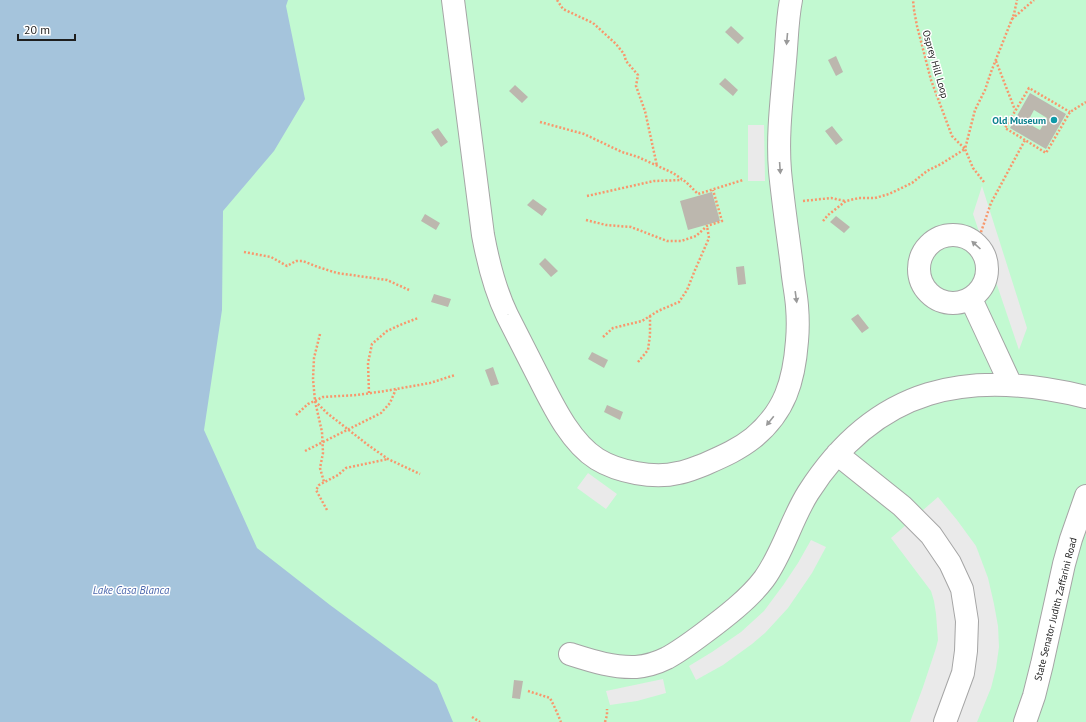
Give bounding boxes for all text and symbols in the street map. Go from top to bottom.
scale bar [18,16,75,42]
text: 20 m [24,22,50,37]
street label: Osprey Hill Loop [920,29,951,100]
one-way arrow [783,33,790,45]
place label: Old Museum [992,114,1046,127]
marker: Old Museum [1049,115,1059,125]
one-way arrow [777,162,784,174]
one-way arrow [971,240,981,250]
one-way arrow [793,291,799,304]
one-way arrow [765,415,774,426]
street label: State Senator Judith Zaffarini Road [1031,536,1080,682]
water label: Lake Casa Blanca [93,583,170,597]

